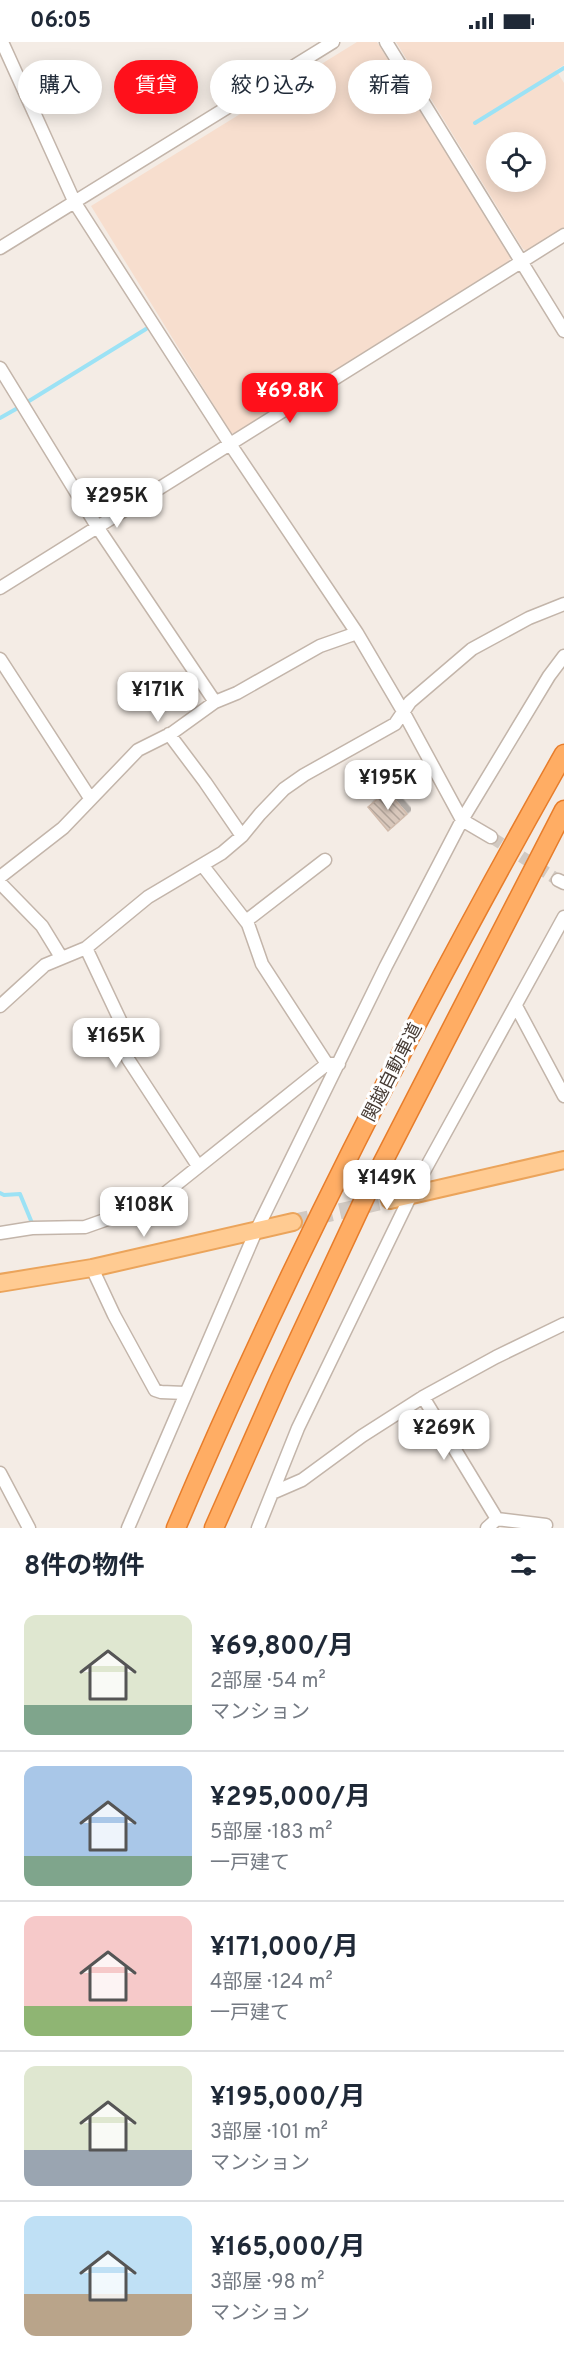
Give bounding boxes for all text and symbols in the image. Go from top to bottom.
text: 06:05 [30,8,91,35]
chip: 購入 [18,60,102,114]
chip: 賃貸 [114,60,198,114]
chip: 絞り込み [210,60,336,114]
chip: 新着 [348,60,432,114]
map controls [486,132,546,192]
button: locate [486,132,546,192]
pin: ¥69.8K [241,373,339,424]
text: ¥69.8K [256,379,324,405]
pin: ¥295K [75,478,159,529]
text: ¥295K [85,484,149,510]
pin: ¥171K [116,672,200,723]
text: ¥171K [131,678,185,704]
pin: ¥195K [346,760,430,811]
text: ¥195K [359,766,417,792]
pin: ¥165K [74,1018,158,1069]
street label: 関越自動車道 [359,1019,428,1126]
text: ¥165K [87,1024,145,1050]
pin: ¥149K [345,1160,429,1211]
text: ¥149K [357,1166,417,1192]
pin: ¥108K [102,1187,186,1238]
text: ¥108K [114,1193,174,1219]
pin: ¥269K [402,1410,486,1461]
text: ¥269K [412,1416,476,1442]
icon: filters [507,1548,540,1581]
text: 8件の物件 [24,1551,144,1584]
text: ¥69,800/月 [210,1631,354,1664]
icon: home [72,1639,144,1711]
text: 2部屋 · 54 m² [210,1669,326,1695]
text: マンション [210,1700,310,1726]
text: ¥295,000/月 [210,1782,371,1815]
icon: home [72,1790,144,1862]
text: 5部屋 · 183 m² [210,1820,332,1846]
text: 一戸建て [210,1851,290,1877]
text: ¥171,000/月 [210,1932,359,1965]
icon: home [72,1940,144,2012]
text: 4部屋 · 124 m² [210,1970,333,1996]
text: 一戸建て [210,2001,290,2027]
text: ¥195,000/月 [210,2082,366,2115]
icon: home [72,2090,144,2162]
text: 3部屋 · 101 m² [210,2120,328,2146]
text: マンション [210,2151,310,2177]
text: ¥165,000/月 [210,2232,366,2265]
icon: home [72,2240,144,2312]
text: 3部屋 · 98 m² [210,2270,324,2296]
text: マンション [210,2301,310,2327]

